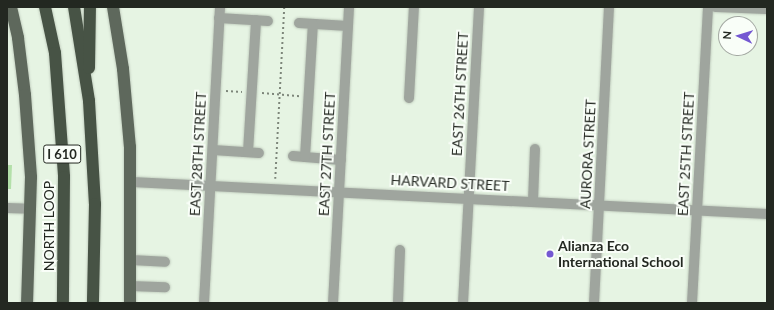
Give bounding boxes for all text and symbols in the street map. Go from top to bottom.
north arrow [718,16,758,56]
street label: EAST 26TH STREET [448,31,472,157]
text: N [720,31,733,40]
street label: EAST 28TH STREET [186,91,210,217]
street label: EAST 27TH STREET [315,91,339,217]
street label: EAST 25TH STREET [674,91,698,217]
street label: AURORA STREET [577,98,599,210]
road number: I 610 [43,143,81,165]
street label: HARVARD STREET [390,171,510,195]
street label: NORTH LOOP [41,181,57,271]
place label: Alianza Eco International School [558,238,683,270]
marker: Alianza Eco International School [545,249,555,259]

